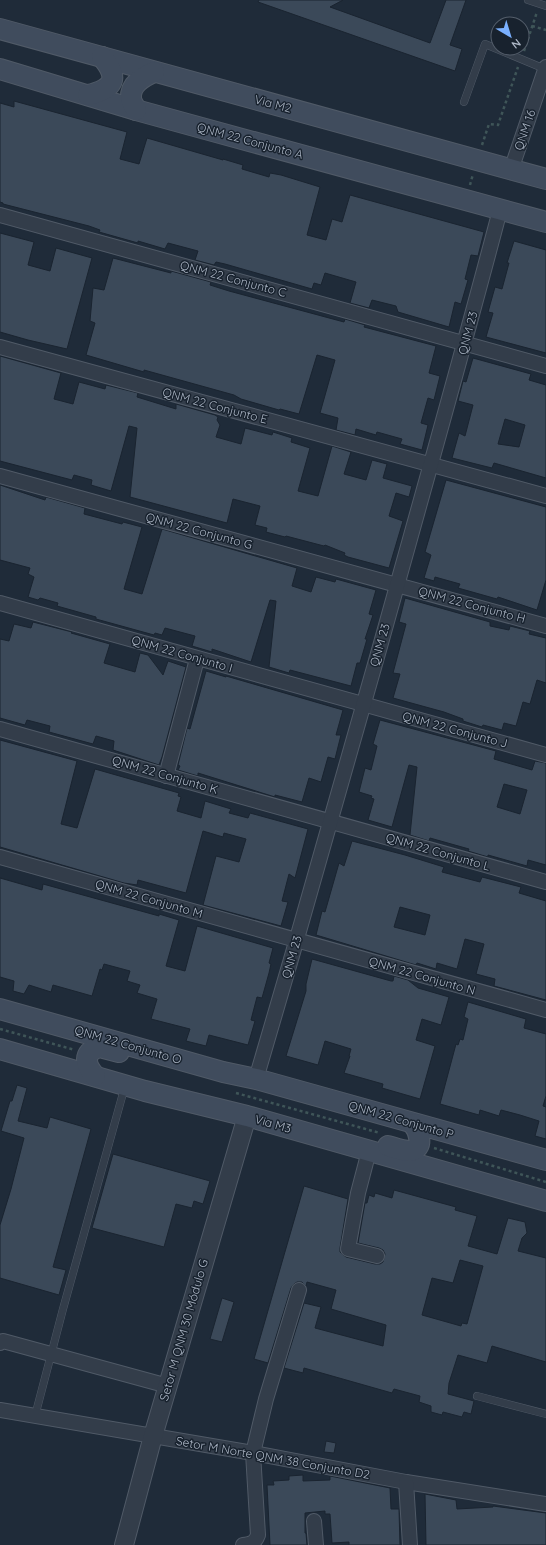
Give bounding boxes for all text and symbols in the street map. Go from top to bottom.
north arrow [490,16,530,56]
text: N [509,36,524,52]
street label: Via M2 [253,91,294,116]
street label: QNM 16 [511,107,539,152]
street label: QNM 22 Conjunto A [195,119,305,162]
street label: QNM 22 Conjunto C [178,257,288,300]
street label: QNM 23 [455,310,480,356]
street label: QNM 22 Conjunto E [161,384,269,427]
street label: QNM 22 Conjunto G [144,509,254,552]
street label: QNM 22 Conjunto H [417,583,527,626]
street label: QNM 23 [366,622,393,668]
street label: QNM 22 Conjunto I [130,632,234,675]
street label: QNM 22 Conjunto J [401,708,509,751]
street label: QNM 22 Conjunto K [110,752,220,797]
street label: QNM 22 Conjunto L [384,829,493,874]
street label: QNM 22 Conjunto M [94,876,205,921]
street label: QNM 23 [278,934,305,980]
street label: QNM 22 Conjunto N [367,953,477,998]
street label: QNM 22 Conjunto O [73,1022,183,1067]
street label: QNM 22 Conjunto P [347,1097,455,1142]
street label: Via M3 [253,1111,293,1136]
street label: Setor M QNM 30 Módulo G [156,1257,211,1402]
street label: Setor M Norte QNM 38 Conjunto D2 [175,1433,372,1482]

